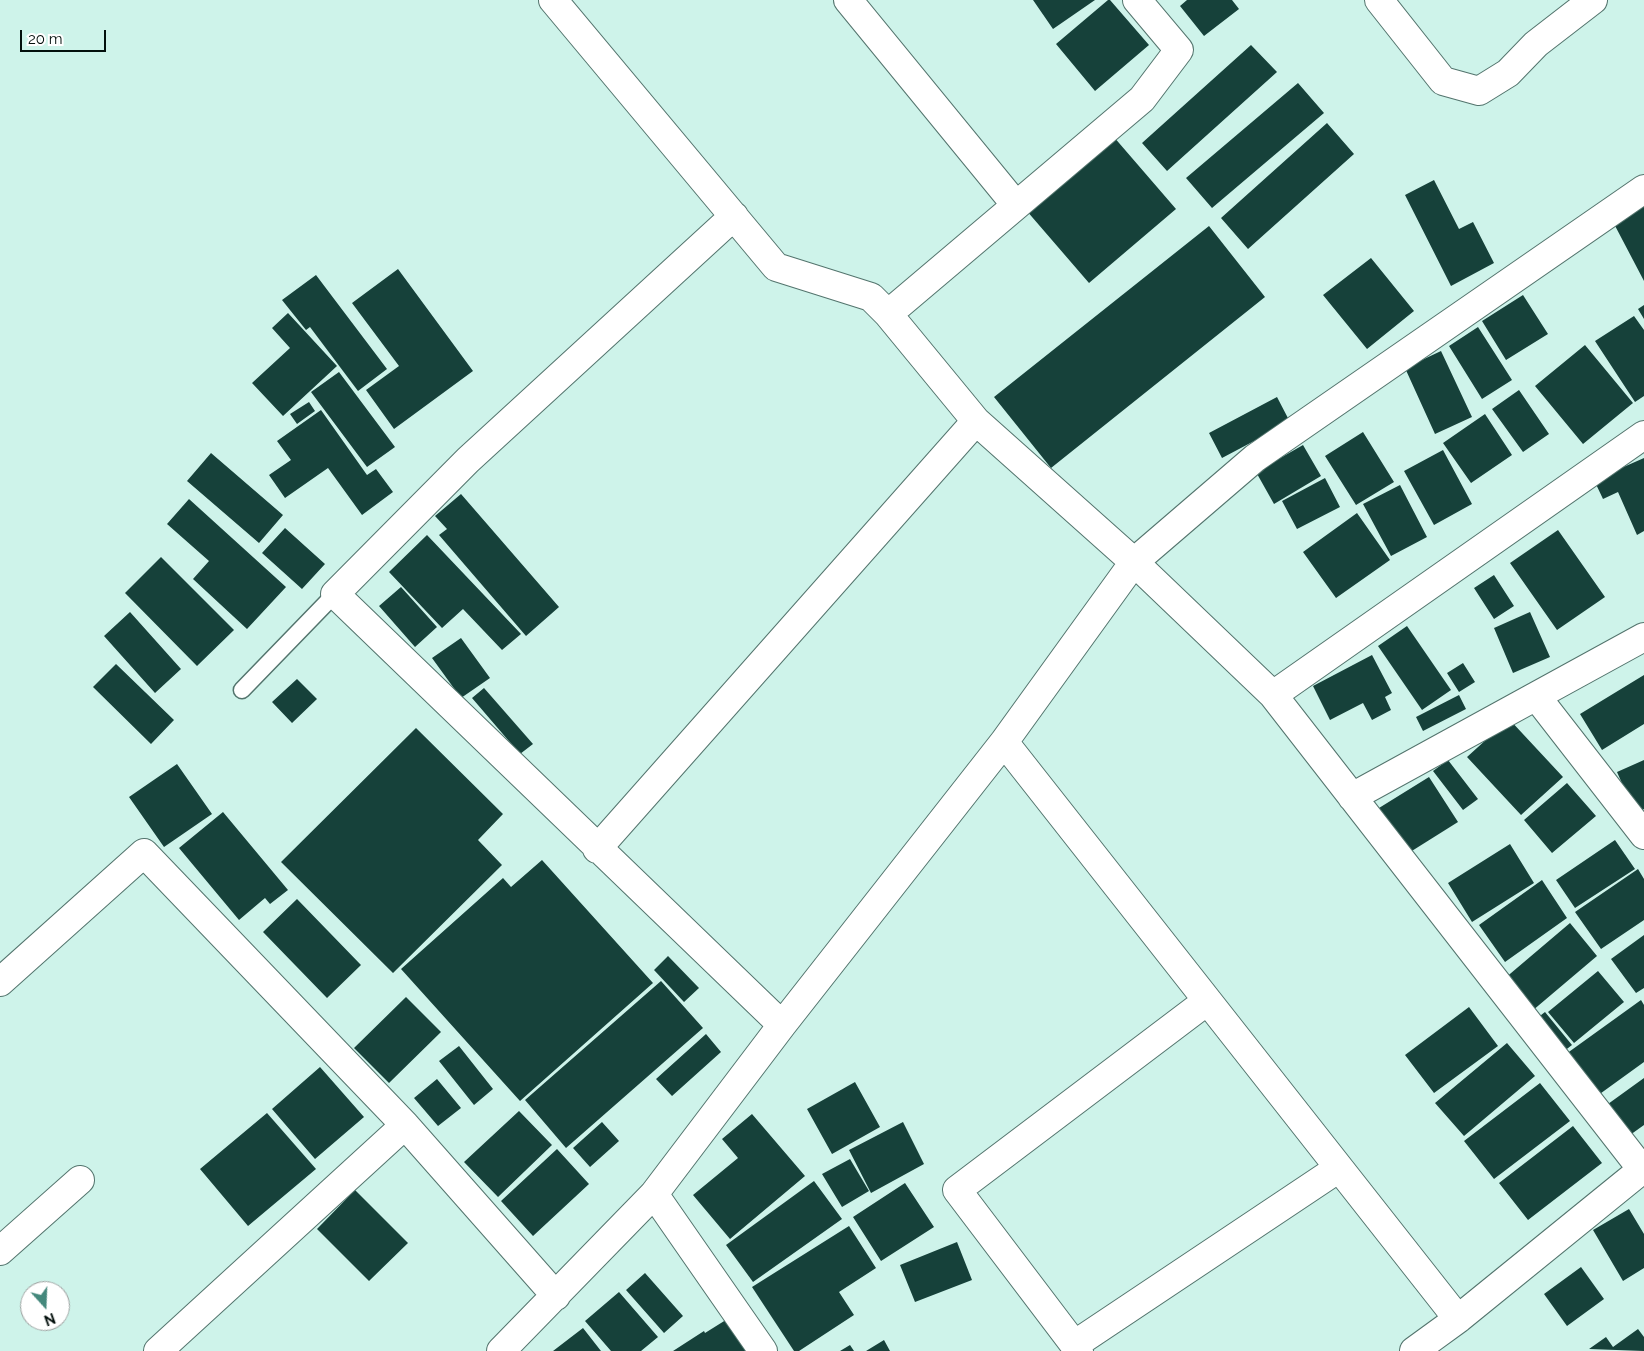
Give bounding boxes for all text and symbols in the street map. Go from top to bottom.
scale bar [22,20,109,52]
text: 20 m [28,30,63,48]
north arrow [20,1281,70,1331]
text: N [42,1310,58,1329]

